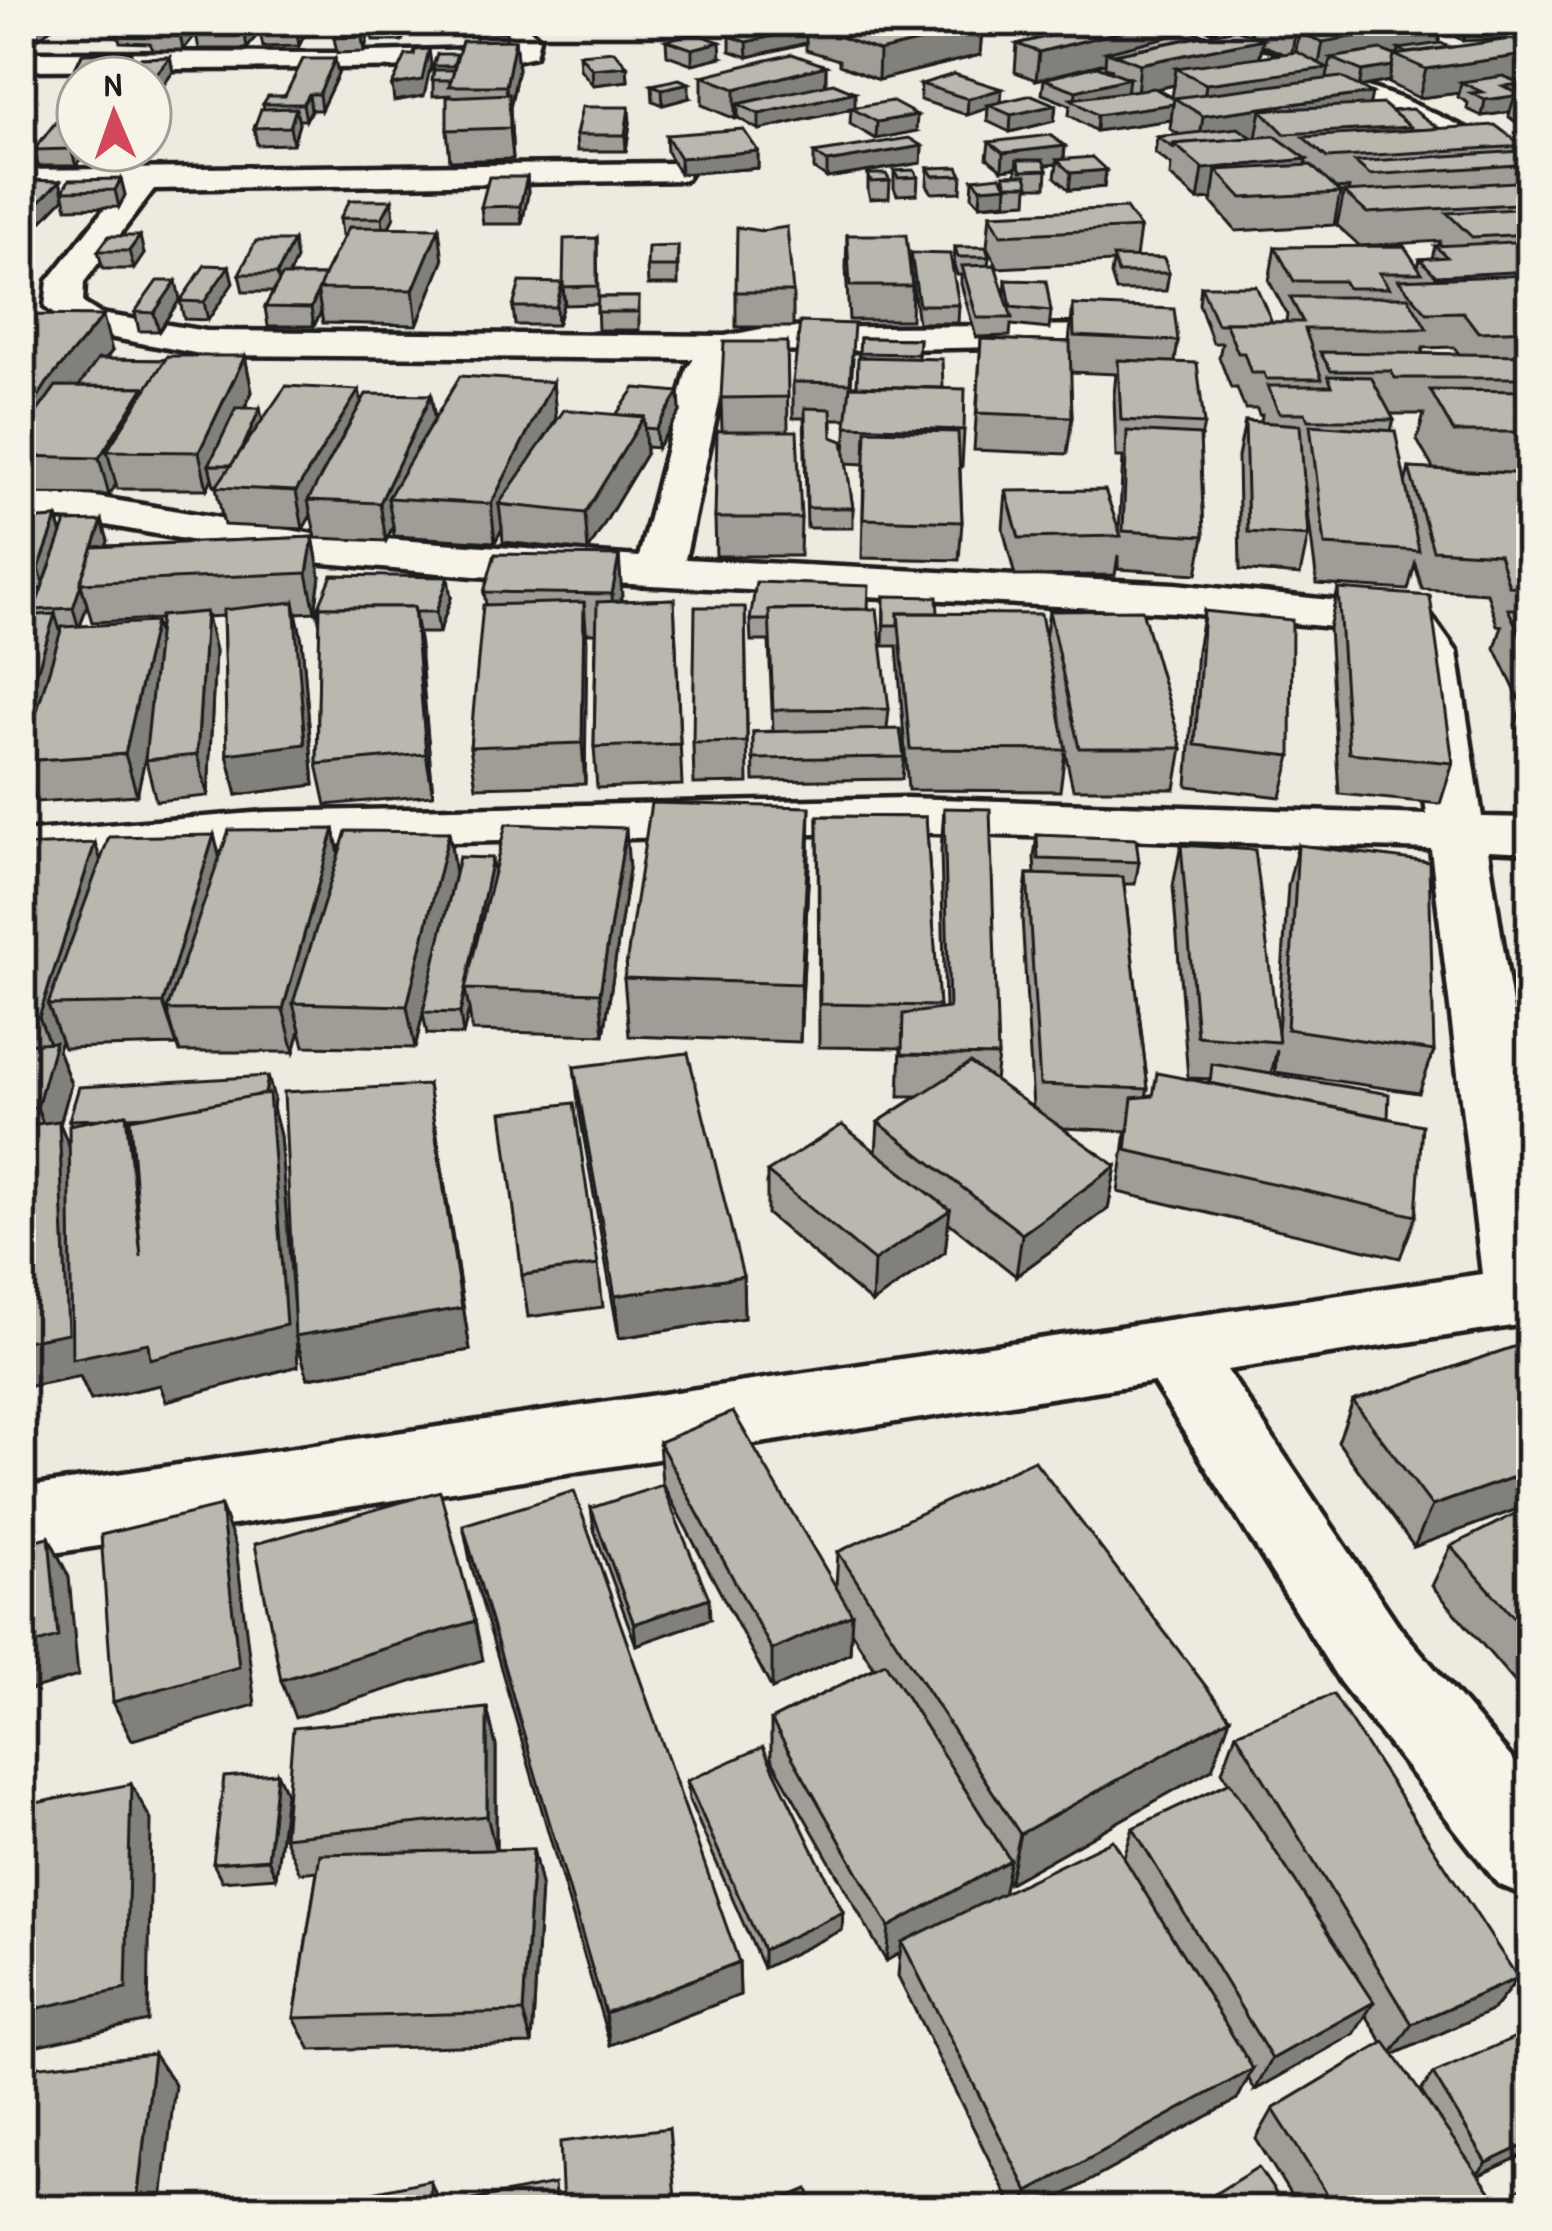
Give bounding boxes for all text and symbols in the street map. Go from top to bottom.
north arrow [54,54,174,174]
text: N [103,62,122,106]

